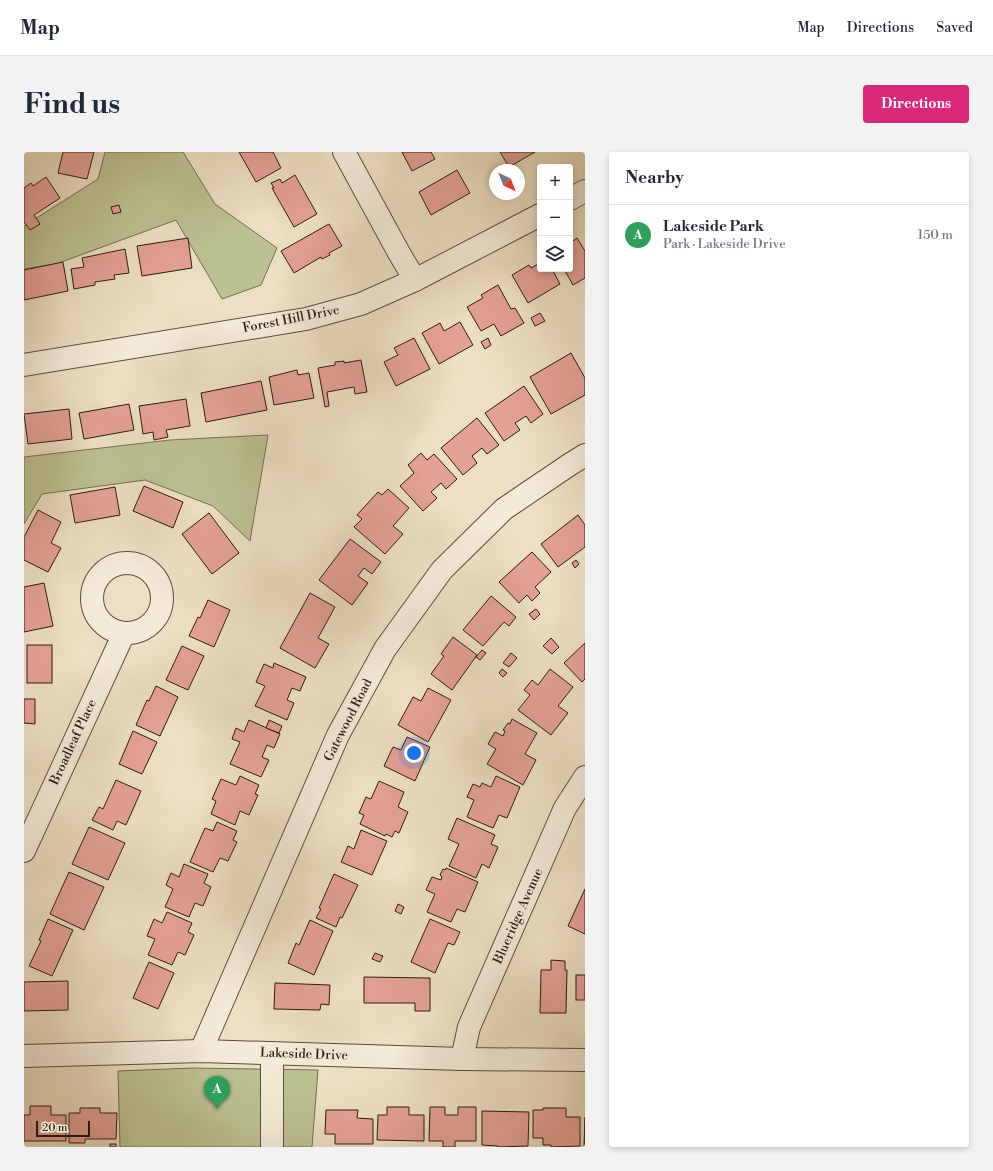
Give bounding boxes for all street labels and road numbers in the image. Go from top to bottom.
street label: Forest Hill Drive [241,302,341,336]
street label: Gatewood Road [320,675,376,764]
street label: Broadleaf Place [46,696,100,788]
street label: Blueridge Avenue [489,865,546,967]
street label: Lakeside Drive [260,1044,349,1064]

